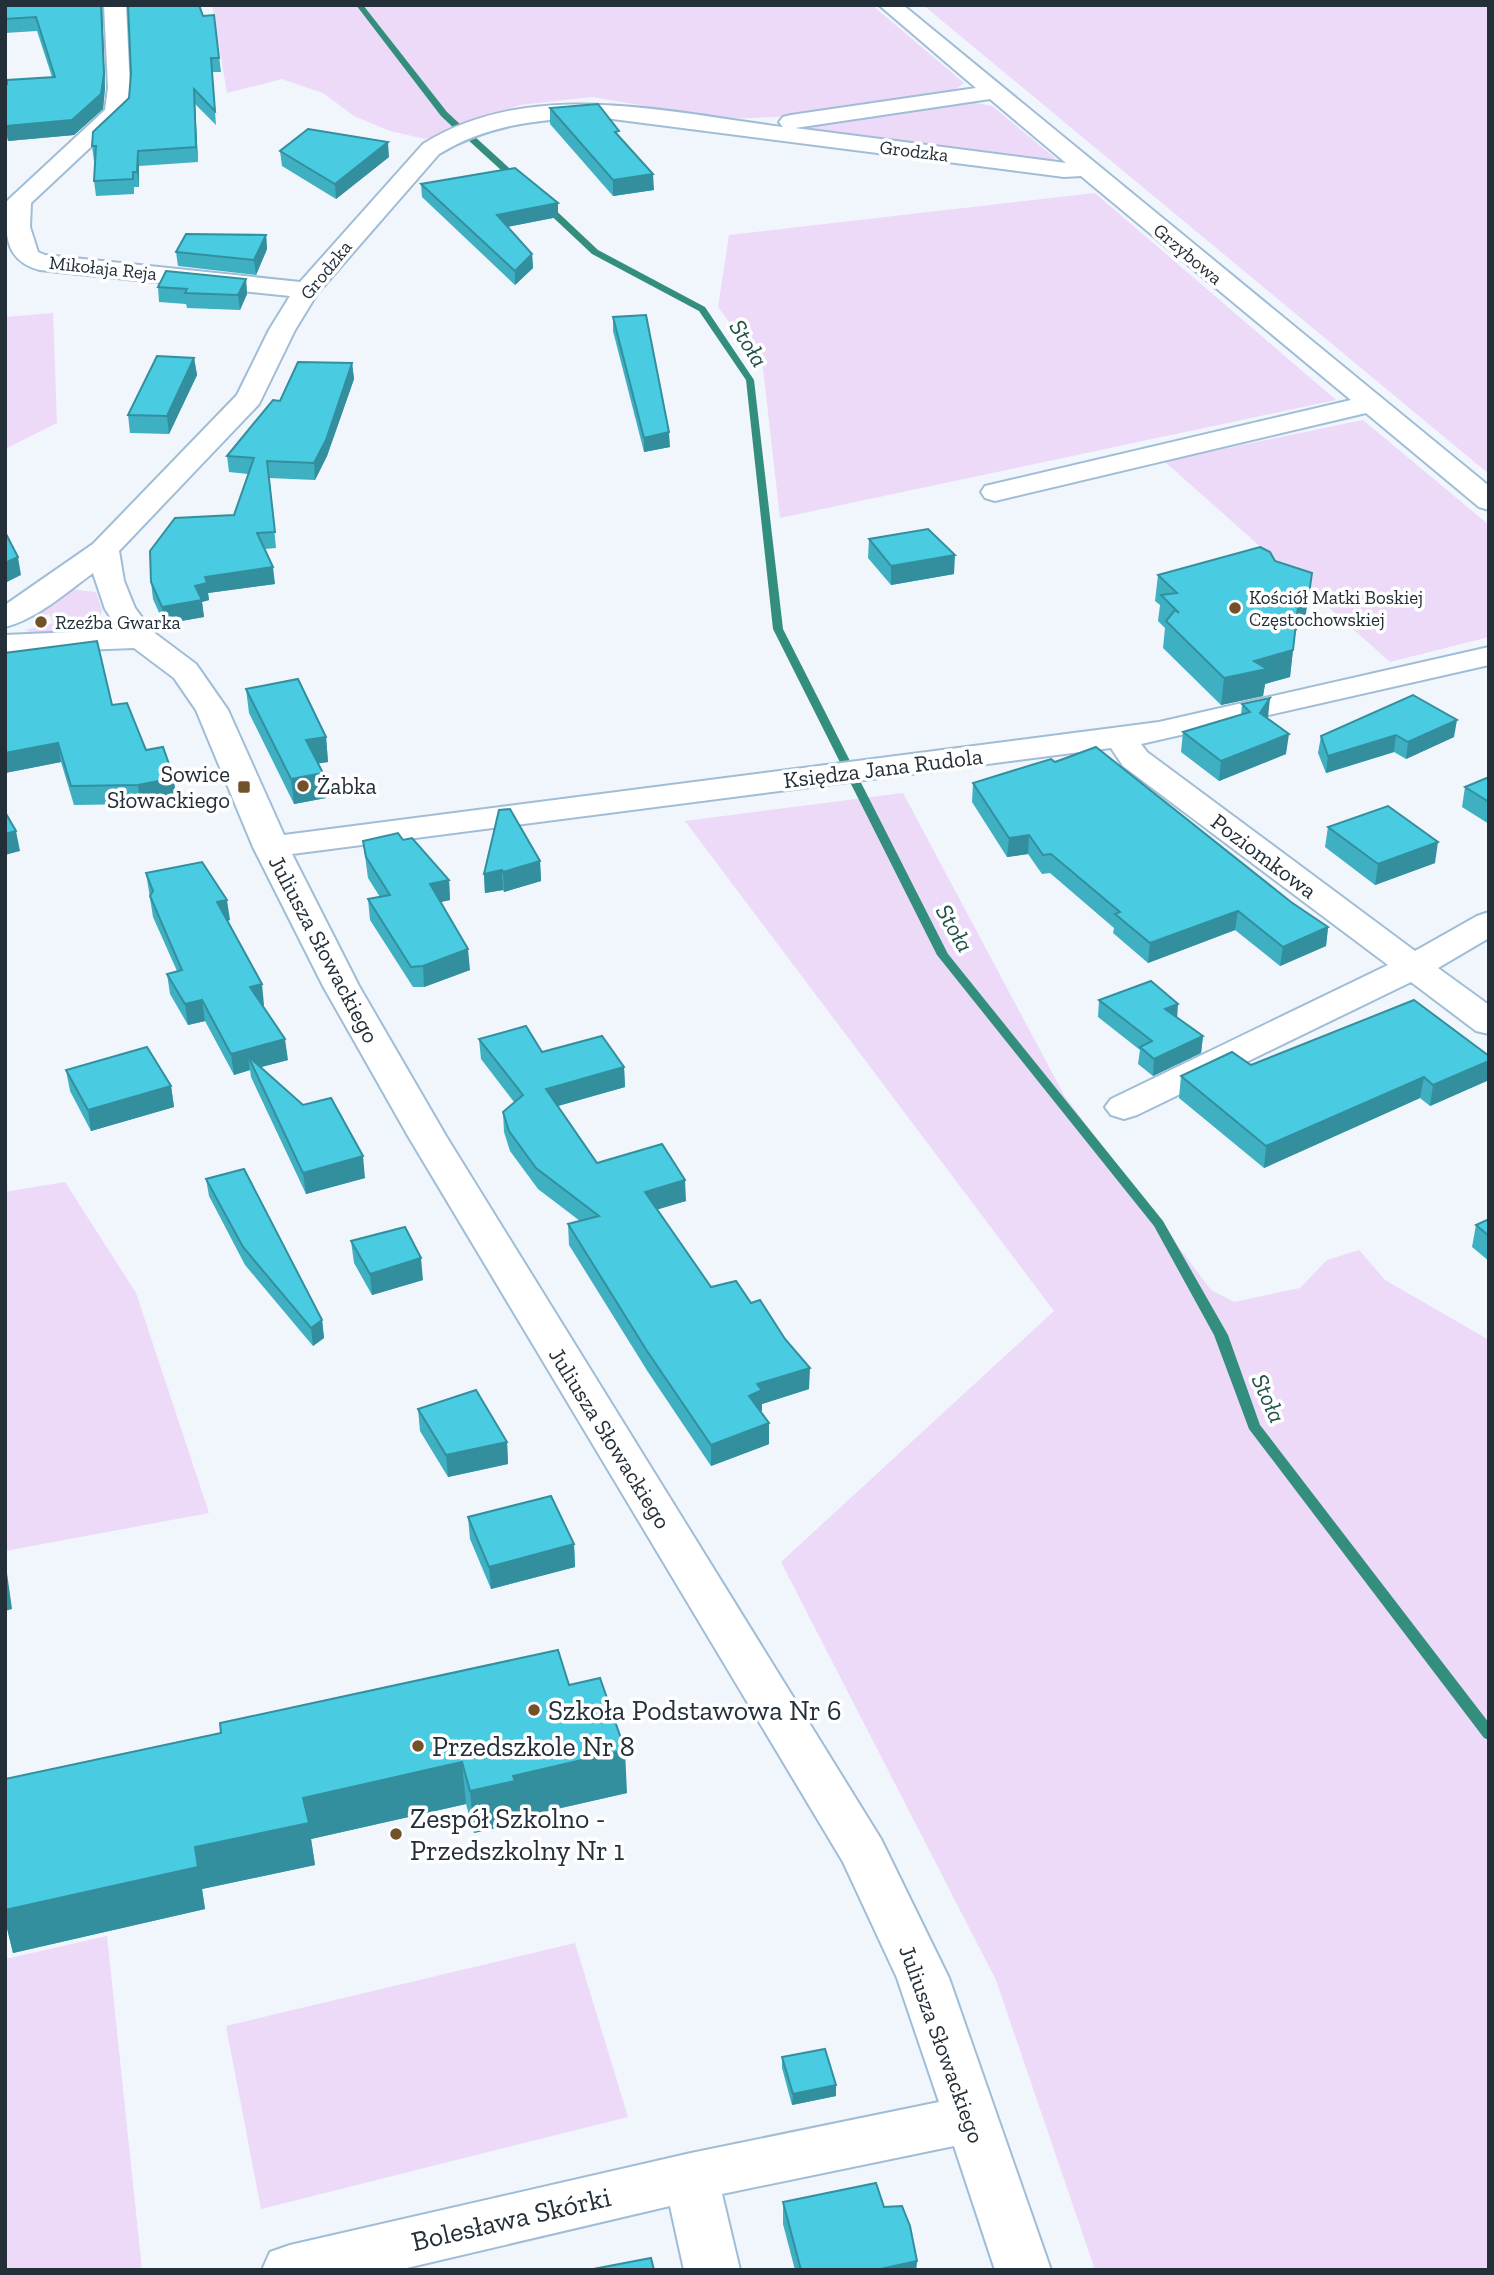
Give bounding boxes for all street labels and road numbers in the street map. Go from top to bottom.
street label: Grodzka [878,135,950,167]
street label: Grzybowa [1149,219,1227,289]
street label: Grodzka [295,236,357,304]
street label: Mikołaja Reja [48,251,158,285]
street label: Księdza Jana Rudola [782,742,984,794]
street label: Poziomkowa [1206,807,1322,905]
street label: Juliusza Słowackiego [263,850,385,1048]
street label: Juliusza Słowackiego [543,1342,677,1534]
street label: Juliusza Słowackiego [893,1941,991,2147]
street label: Bolesława Skórki [408,2180,614,2258]

